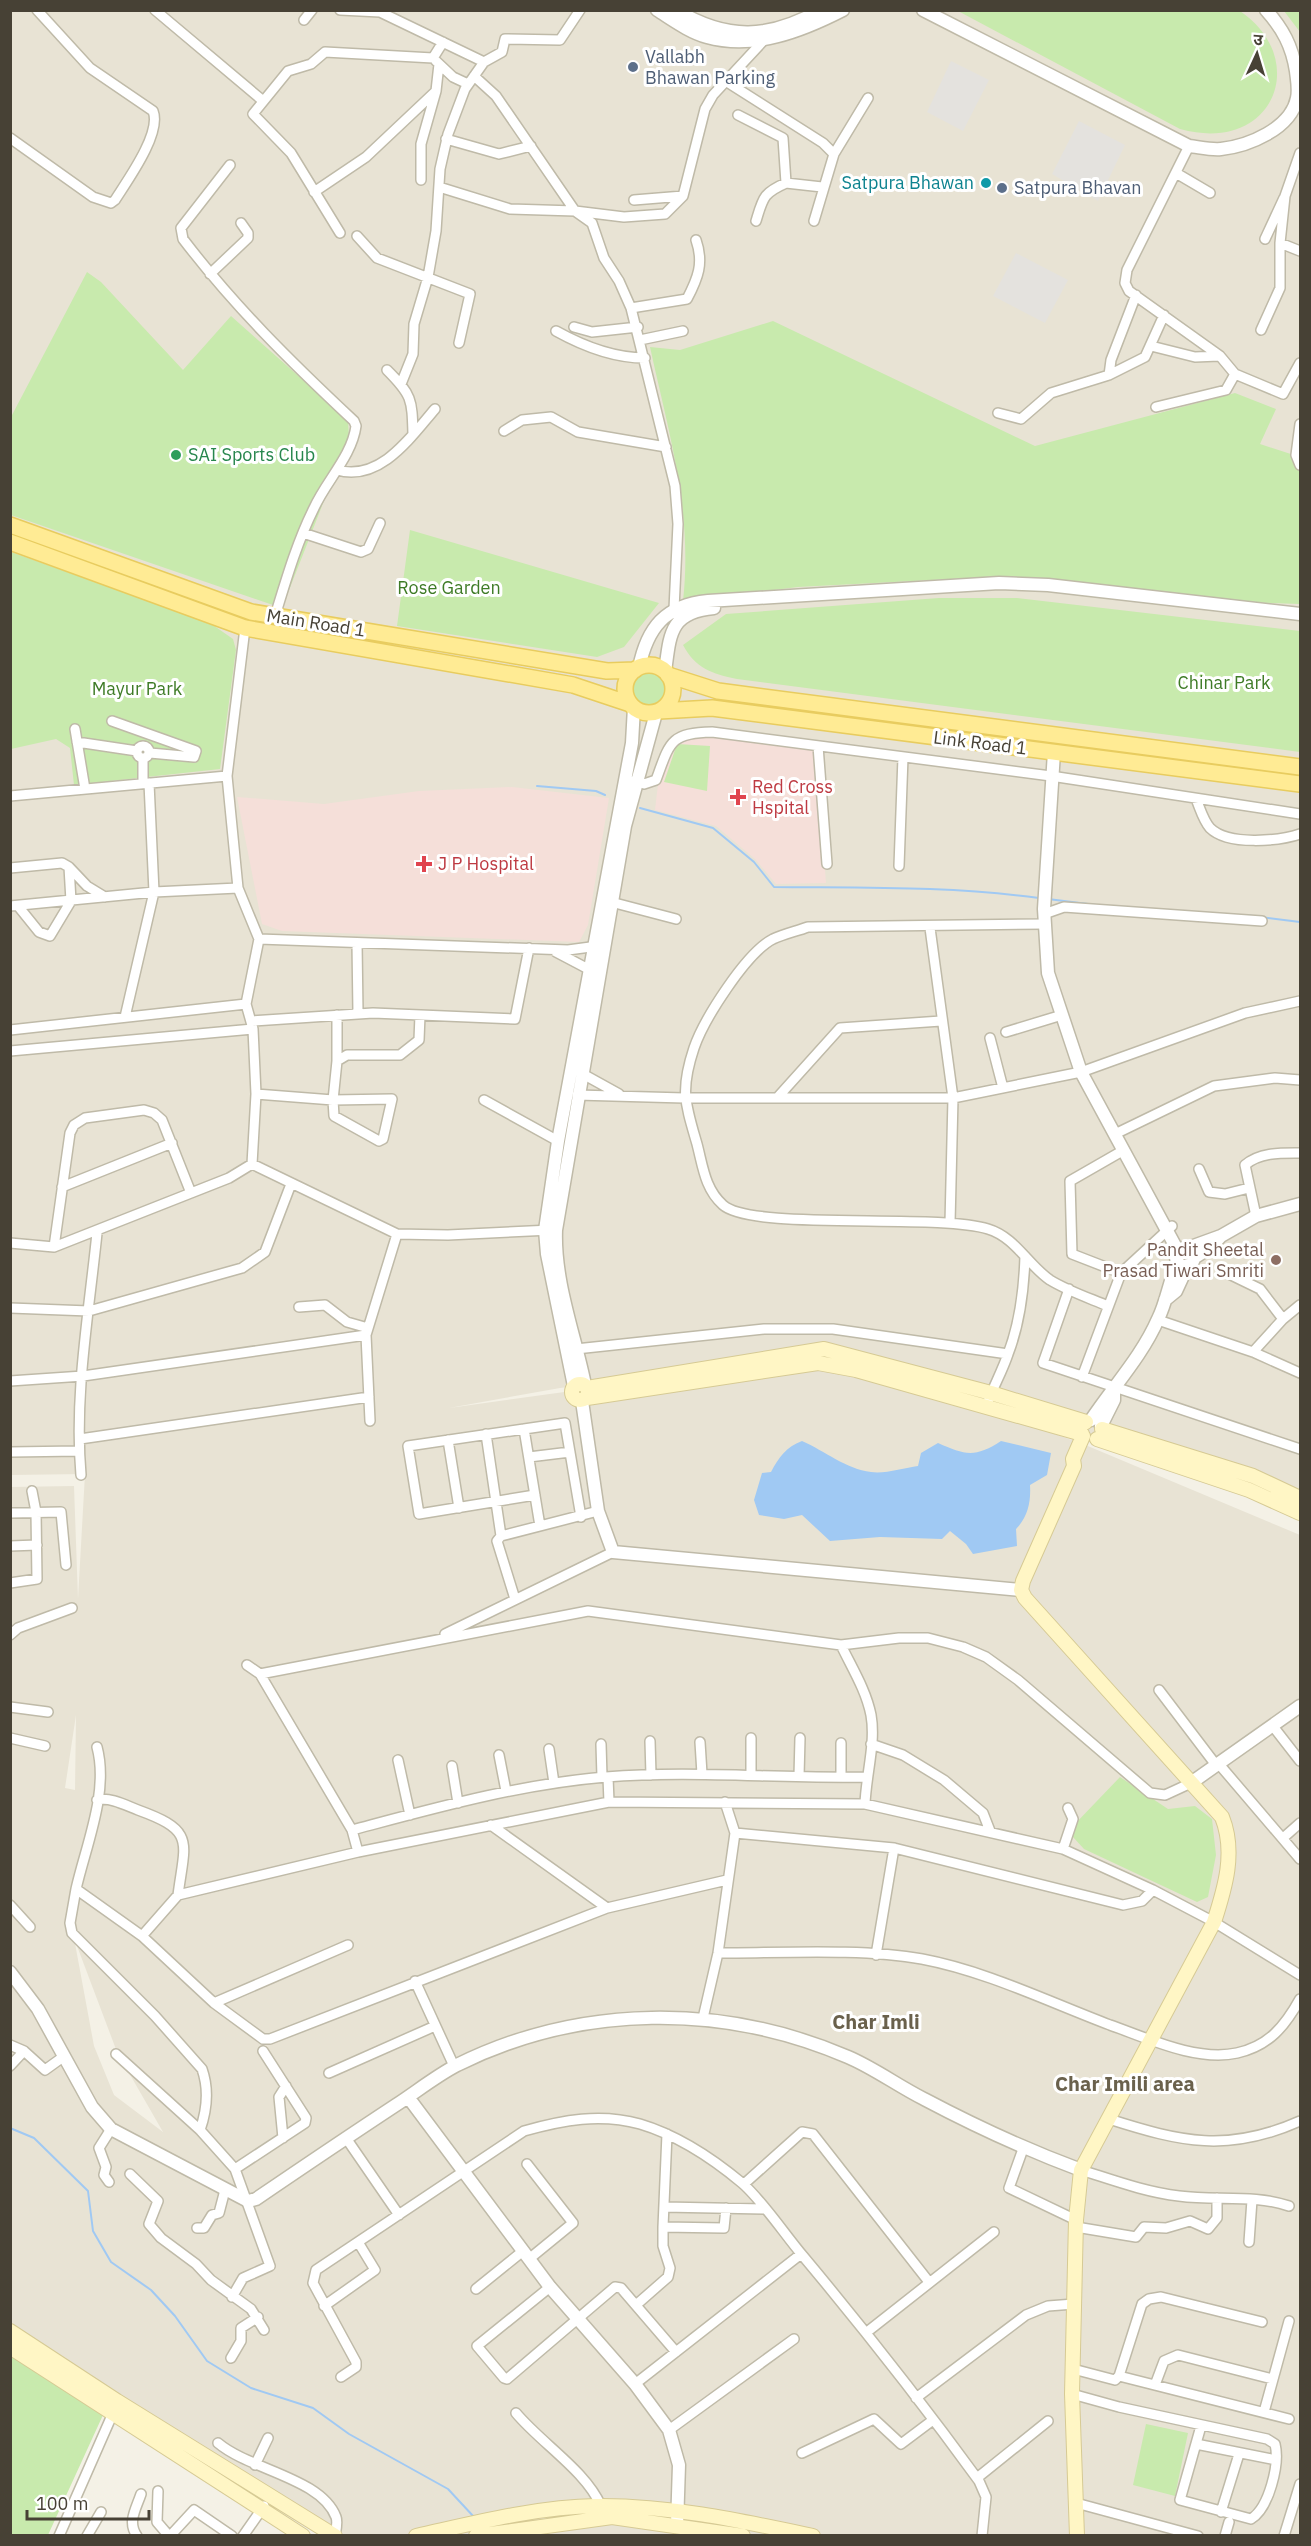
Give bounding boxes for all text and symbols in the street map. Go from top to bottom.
north arrow [1227,24,1287,84]
text: उ [1253,29,1264,49]
place label: Vallabh Bhawan Parking [645,45,775,89]
marker: Vallabh Bhawan Parking [626,60,640,74]
place label: Satpura Bhawan [842,171,974,194]
marker: Satpura Bhawan [979,176,993,190]
place label: Satpura Bhavan [1014,176,1141,199]
marker: Satpura Bhavan [995,181,1009,195]
place label: SAI Sports Club [188,443,315,466]
marker: SAI Sports Club [169,448,183,462]
park label: Rose Garden [397,576,501,599]
street label: Main Road 1 [265,603,367,642]
park label: Chinar Park [1177,671,1271,694]
park label: Mayur Park [92,677,183,700]
street label: Link Road 1 [932,725,1028,760]
place label: Red Cross Hspital [752,775,833,819]
marker: Red Cross Hspital [729,788,747,806]
place label: J P Hospital [438,852,534,875]
marker: J P Hospital [415,855,433,873]
place label: Pandit Sheetal Prasad Tiwari Smriti [1103,1238,1264,1282]
marker: Pandit Sheetal Prasad Tiwari Smriti [1269,1253,1283,1267]
district label: Char Imli [832,2008,920,2035]
district label: Char Imili area [1055,2070,1195,2097]
scale bar [27,2483,148,2521]
text: 100 m [36,2492,88,2515]

